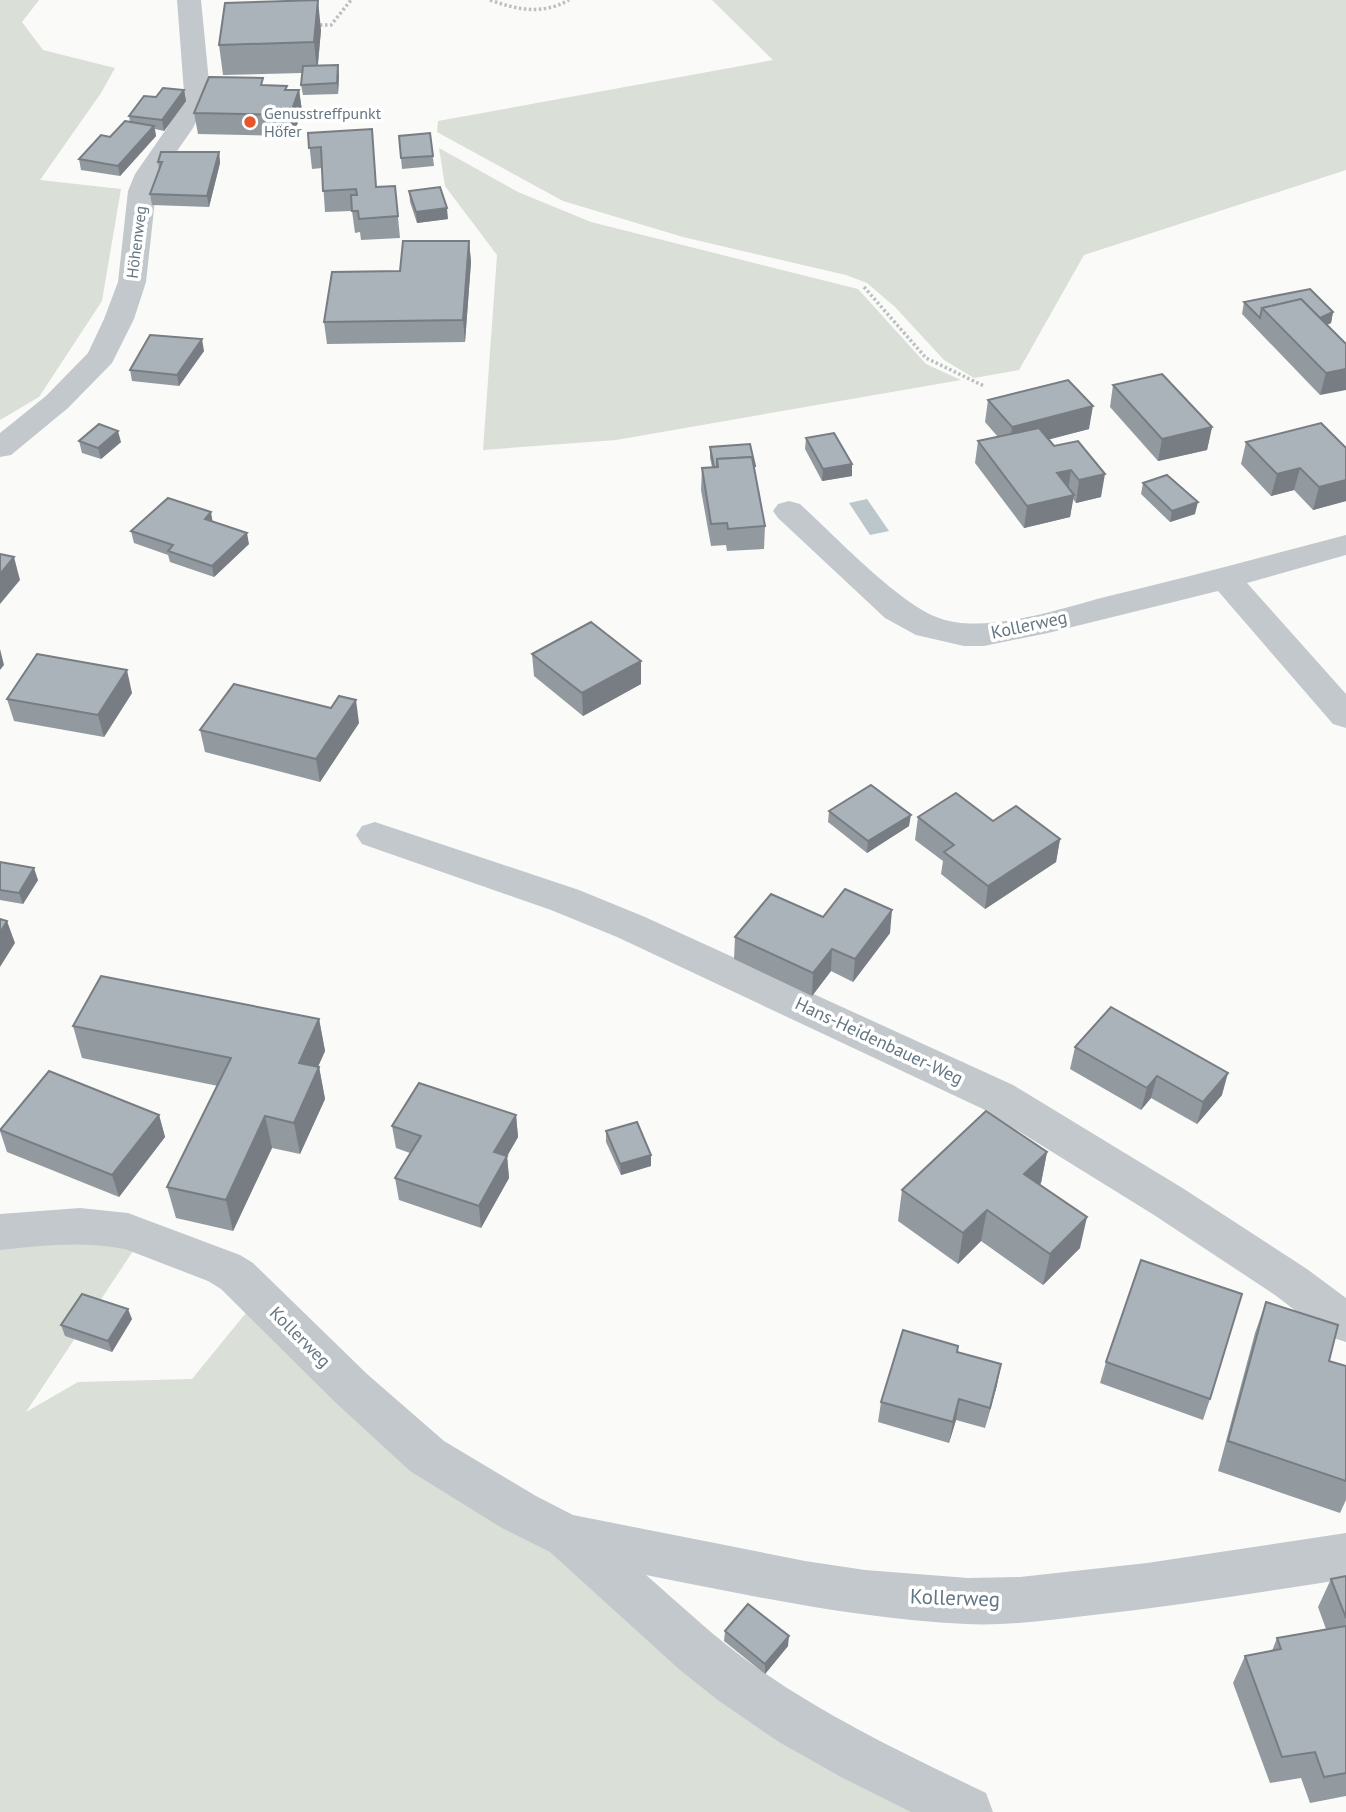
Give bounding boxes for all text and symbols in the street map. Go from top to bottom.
place label: Genusstreffpunkt Höfer [264,103,382,141]
marker: Genusstreffpunkt Höfer [242,114,258,130]
street label: Höhenweg [122,205,150,279]
street label: Kollerweg [989,605,1069,644]
street label: Hans-Heidenbauer-Weg [792,992,967,1090]
street label: Kollerweg [265,1301,336,1372]
street label: Kollerweg [910,1582,1000,1613]

